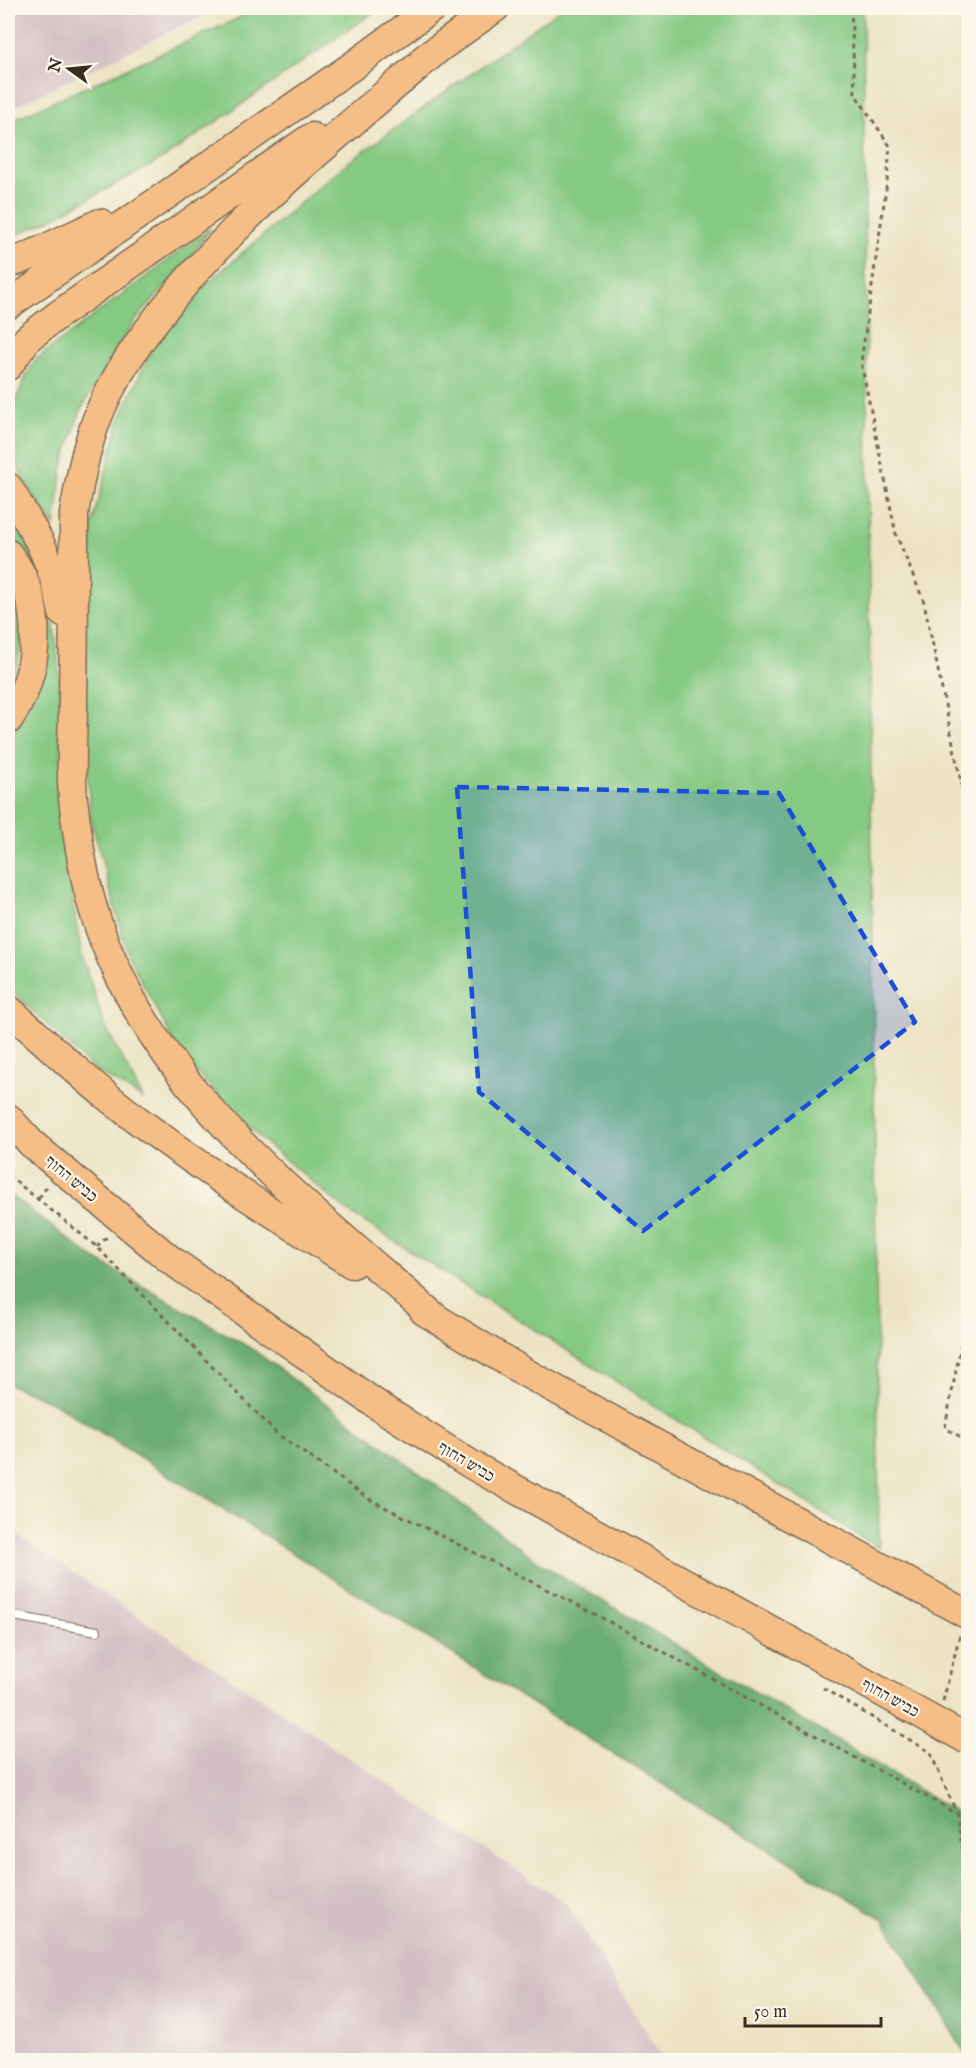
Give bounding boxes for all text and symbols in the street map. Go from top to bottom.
north arrow [39,39,99,99]
text: N [45,56,68,76]
street label: כביש החוף [40,1152,101,1207]
street label: כביש החוף [434,1438,498,1487]
street label: כביש החוף [858,1675,922,1723]
scale bar [745,1990,882,2028]
text: 50 m [754,2001,787,2024]

